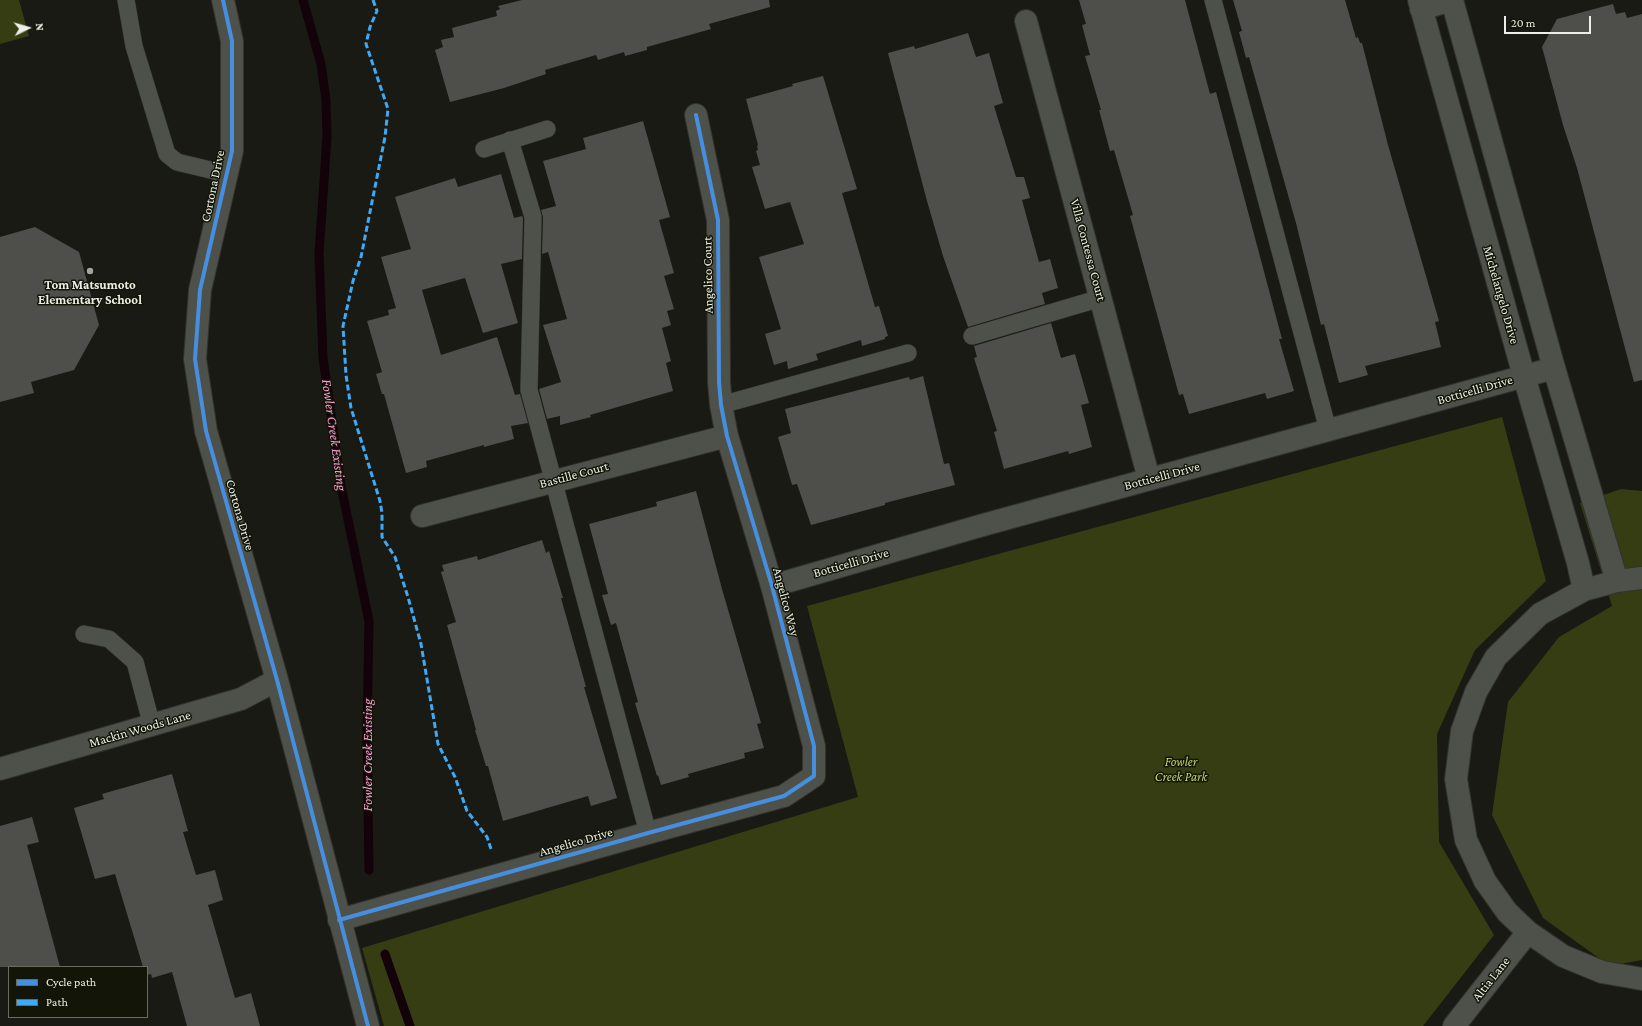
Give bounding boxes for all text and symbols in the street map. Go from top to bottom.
north arrow [8,8,48,48]
scale bar [1506,8,1593,34]
text: 20 m [1511,16,1535,30]
text: N [34,23,46,31]
street label: Cortona Drive [198,149,228,223]
street label: Villa Contessa Court [1067,197,1109,303]
street label: Angelico Court [700,236,716,314]
street label: Michelangelo Drive [1480,244,1522,346]
marker: Tom Matsumoto Elementary School [85,266,95,276]
place label: Tom Matsumoto Elementary School [38,277,142,308]
street label: Botticelli Drive [1436,372,1514,408]
water label: Fowler Creek Existing [318,378,350,492]
street label: Bastille Court [538,458,610,492]
street label: Botticelli Drive [1123,458,1201,494]
street label: Cortona Drive [222,478,258,552]
street label: Botticelli Drive [812,545,890,581]
street label: Angelico Way [769,566,803,638]
water label: Fowler Creek Existing [360,699,376,811]
street label: Mackin Woods Lane [87,707,193,751]
park label: Fowler Creek Park [1155,754,1207,785]
street label: Angelico Drive [538,824,614,860]
street label: Altia Lane [1469,954,1513,1004]
legend [8,966,148,1018]
text: Cycle path [46,975,96,989]
text: Path [46,995,68,1009]

